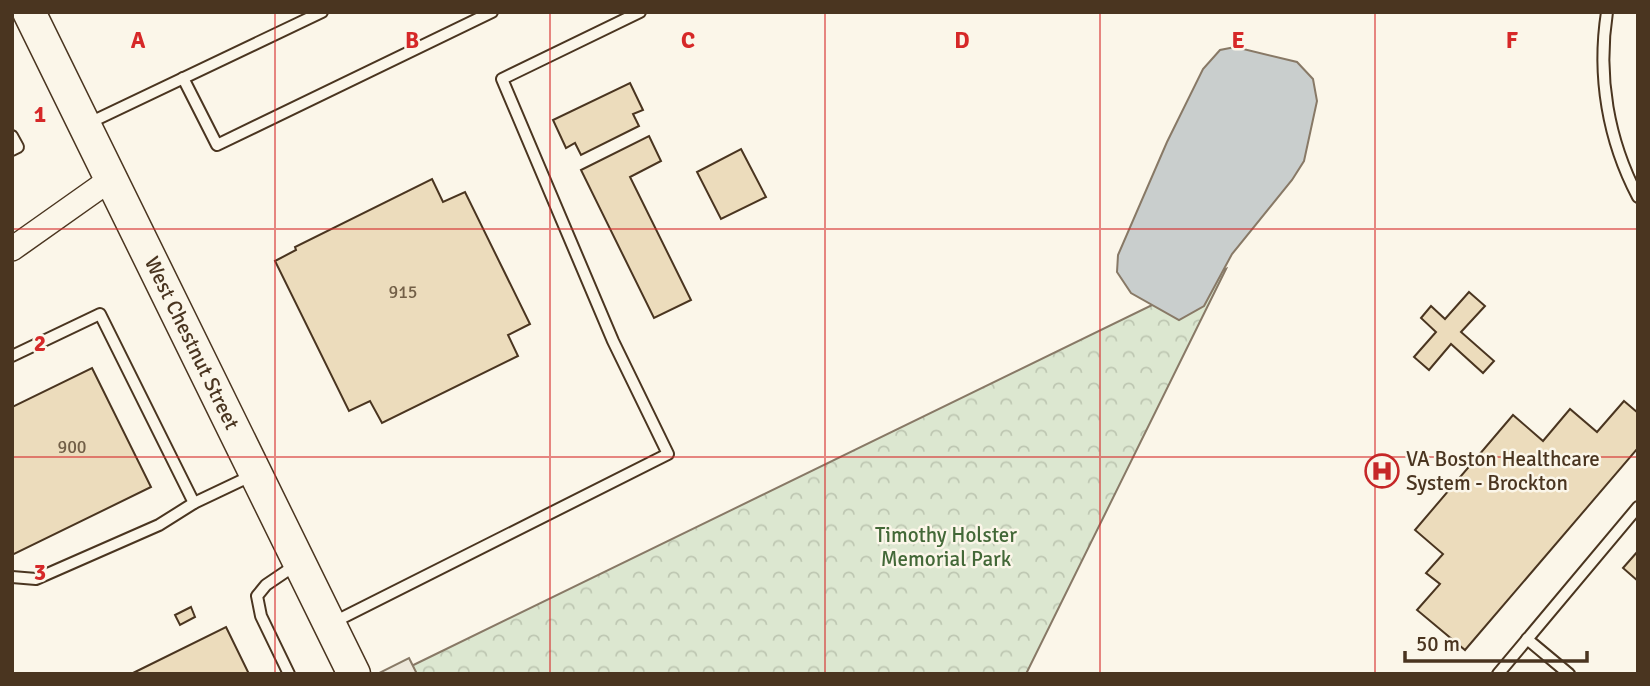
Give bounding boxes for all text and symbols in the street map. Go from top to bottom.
text: A [131,26,146,55]
text: B [405,26,419,55]
text: C [681,26,695,55]
text: D [954,26,970,55]
text: E [1231,26,1245,55]
text: F [1506,26,1518,55]
text: 1 [34,100,46,129]
street label: West Chestnut Street [139,252,245,434]
house number: 915 [388,281,418,303]
text: 2 [34,329,46,358]
house number: 900 [57,436,87,458]
place label: VA Boston Healthcare System - Brockton [1406,446,1600,496]
hospital icon: VA Boston Healthcare System - Brockton [1363,452,1401,490]
park label: Timothy Holster Memorial Park [875,522,1017,572]
text: 3 [34,558,46,587]
scale bar [1405,620,1587,664]
text: 50 m [1416,631,1460,657]

